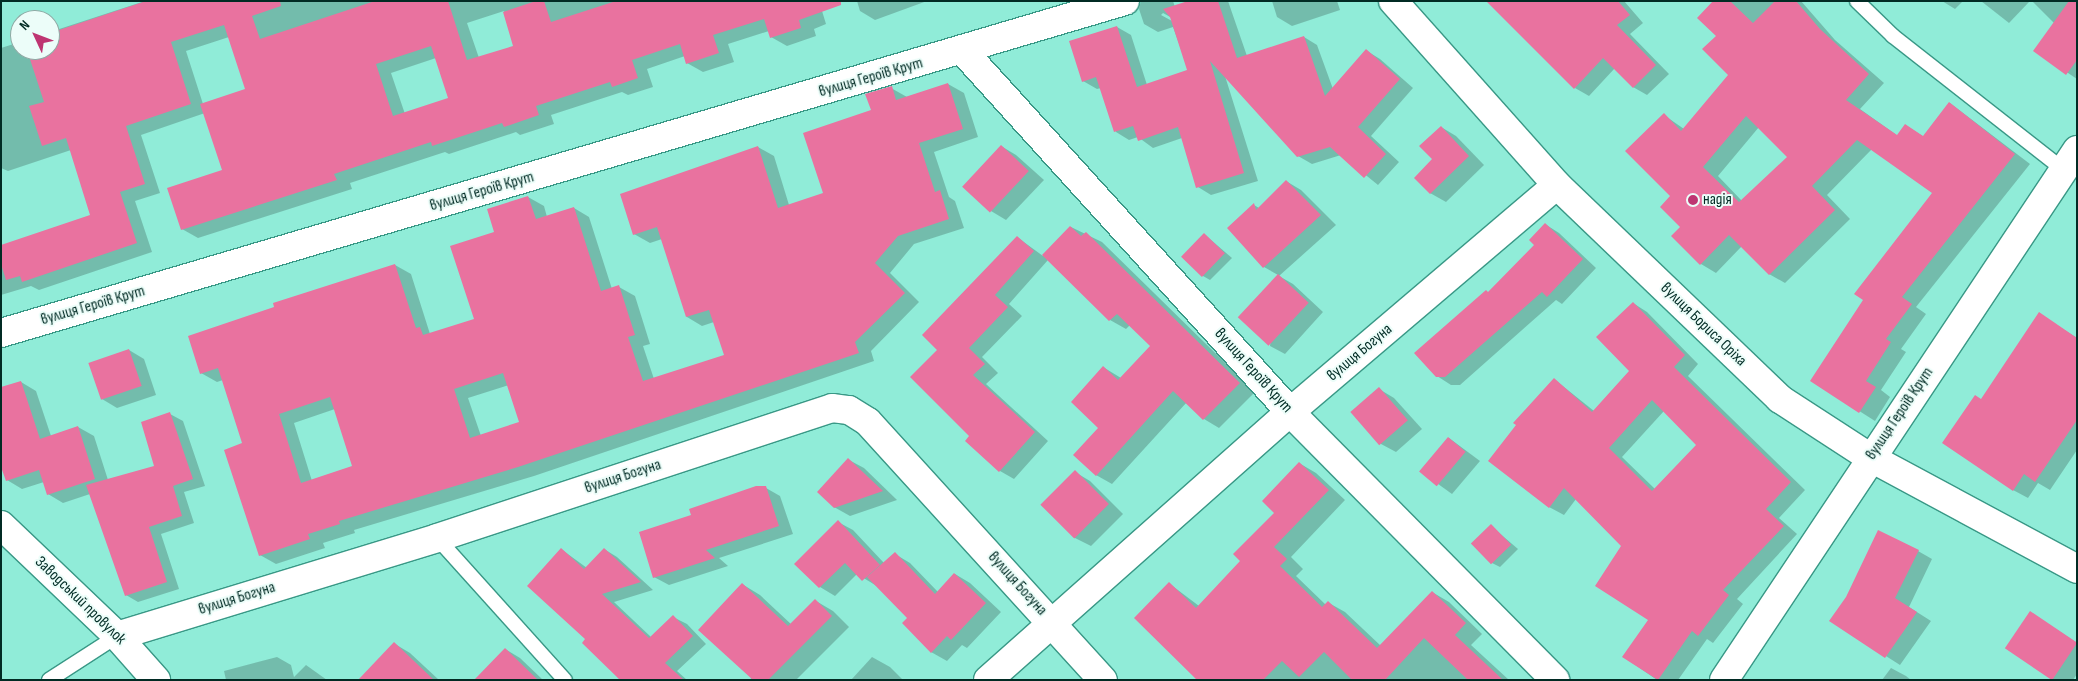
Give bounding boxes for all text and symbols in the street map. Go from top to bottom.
north arrow [10,10,60,60]
text: N [16,17,33,34]
street label: вулиця Героїв Крут [817,54,925,102]
street label: вулиця Героїв Крут [428,168,536,216]
place label: надія [1703,190,1732,210]
marker: надія [1687,194,1699,206]
street label: вулиця Бориса Оріха [1656,279,1750,371]
street label: вулиця Героїв Крут [39,282,147,330]
street label: вулиця Богуна [1324,320,1396,386]
street label: вулиця Героїв Крут [1210,325,1296,417]
street label: вулиця Героїв Крут [1862,364,1938,464]
street label: вулиця Богуна [582,456,664,498]
street label: вулиця Богуна [983,548,1051,620]
street label: Заводський провулок [31,553,129,649]
street label: вулиця Богуна [196,578,278,620]

